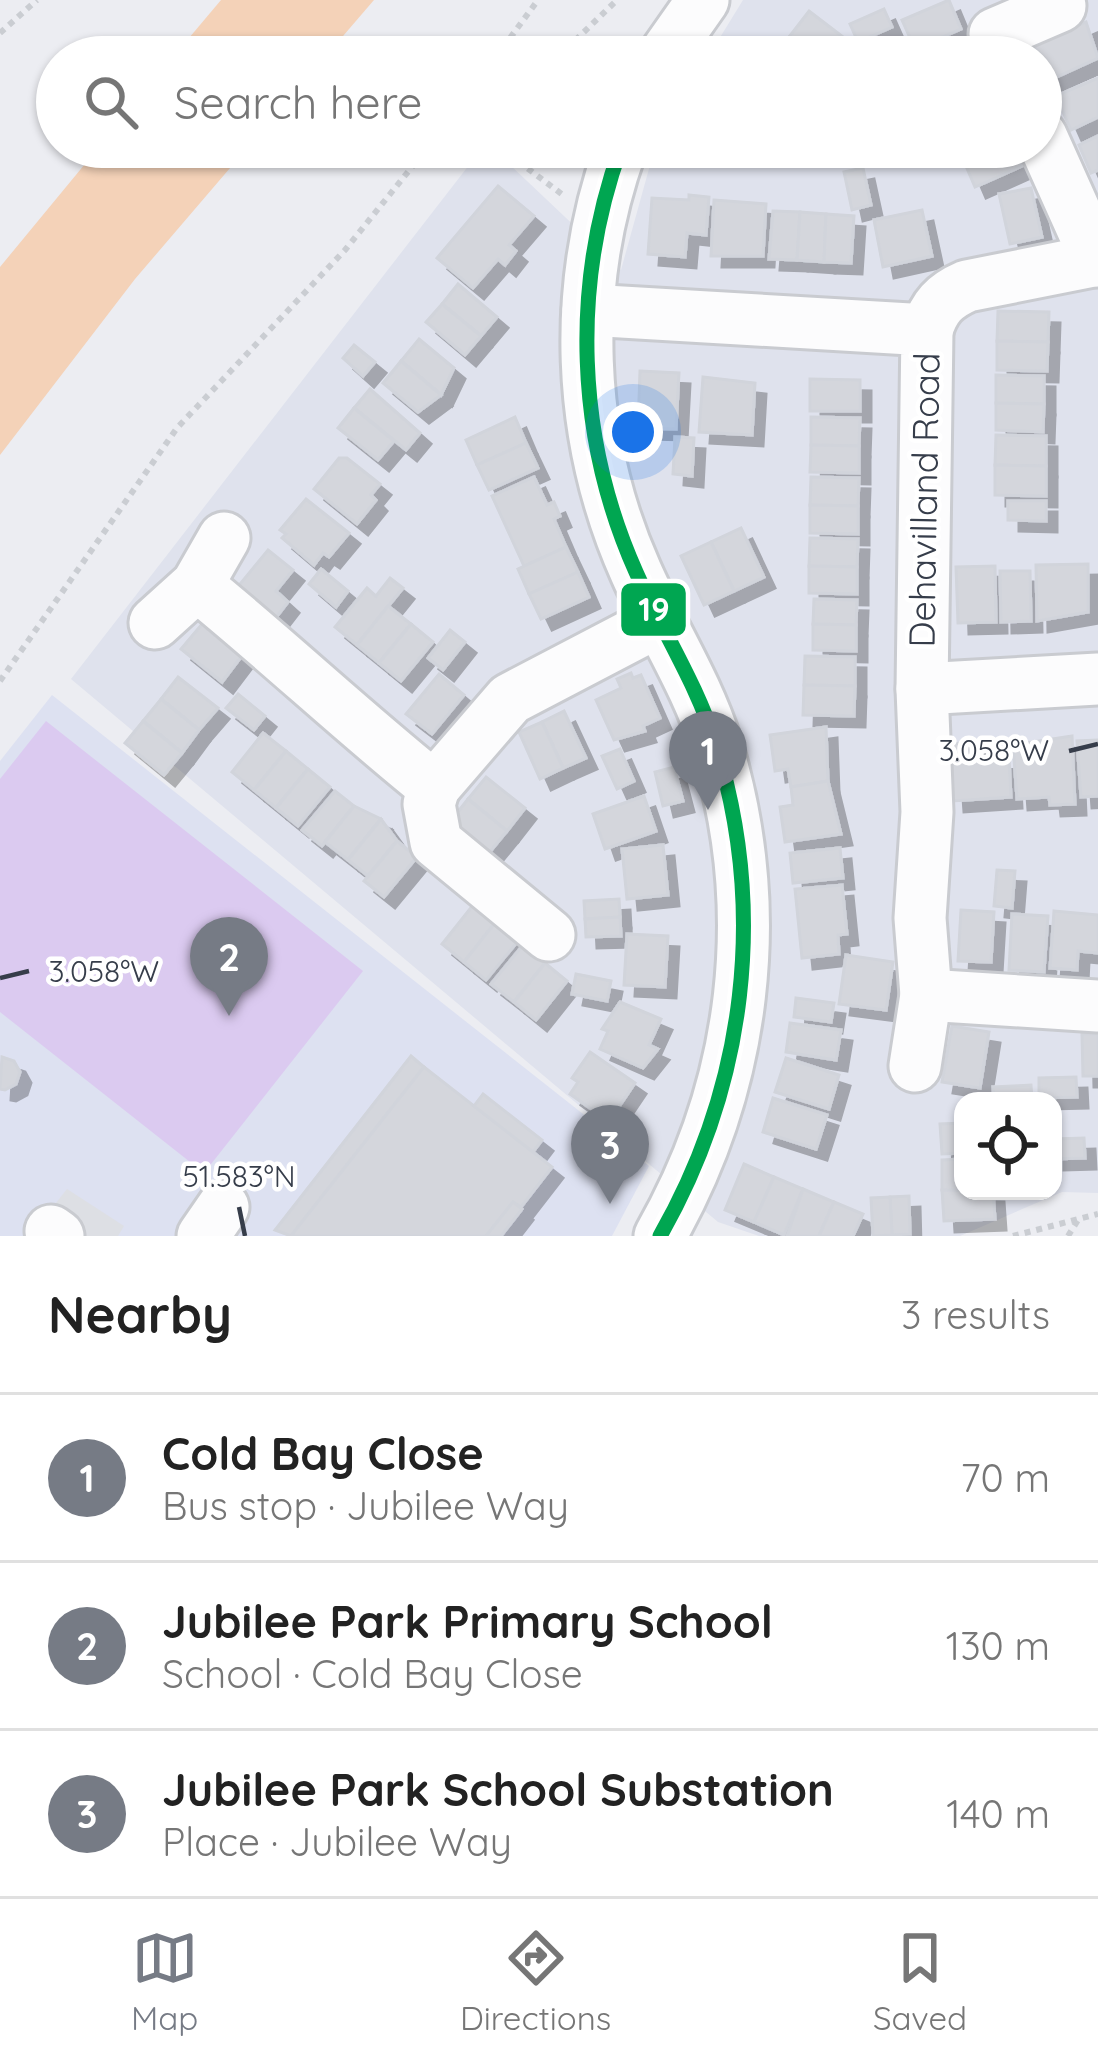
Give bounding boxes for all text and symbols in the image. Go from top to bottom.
search box [36,36,1062,168]
icon: search [78,69,144,135]
text: Search here [174,74,422,130]
street label: Dehavilland Road [898,352,949,648]
your location [603,402,663,462]
line badge: 19 [619,581,688,638]
text: 19 [638,588,670,629]
pin: 1 [669,711,747,810]
text: 3.058°W [939,731,1049,769]
pin: 2 [190,917,268,1016]
text: 3.058°W [49,952,159,990]
map controls [954,1092,1062,1200]
button: locate [954,1092,1062,1200]
pin: 3 [571,1105,649,1204]
text: 51.583°N [183,1157,295,1195]
text: Nearby [48,1282,232,1346]
text: 3 results [901,1290,1050,1339]
text: Cold Bay Close [162,1425,484,1481]
text: 1 [79,1453,95,1502]
text: 70 m [961,1453,1050,1502]
text: Bus stop · Jubilee Way [162,1481,569,1530]
text: Jubilee Park Primary School [162,1593,773,1649]
text: 2 [76,1621,98,1670]
text: 130 m [946,1621,1050,1670]
text: School · Cold Bay Close [162,1649,583,1698]
text: Jubilee Park School Substation [162,1761,834,1817]
text: 3 [77,1789,97,1838]
text: 140 m [946,1789,1050,1838]
text: Place · Jubilee Way [162,1817,512,1866]
tab: Map [131,1925,198,2038]
tab: Directions [460,1925,611,2038]
tab: Saved [873,1925,967,2038]

